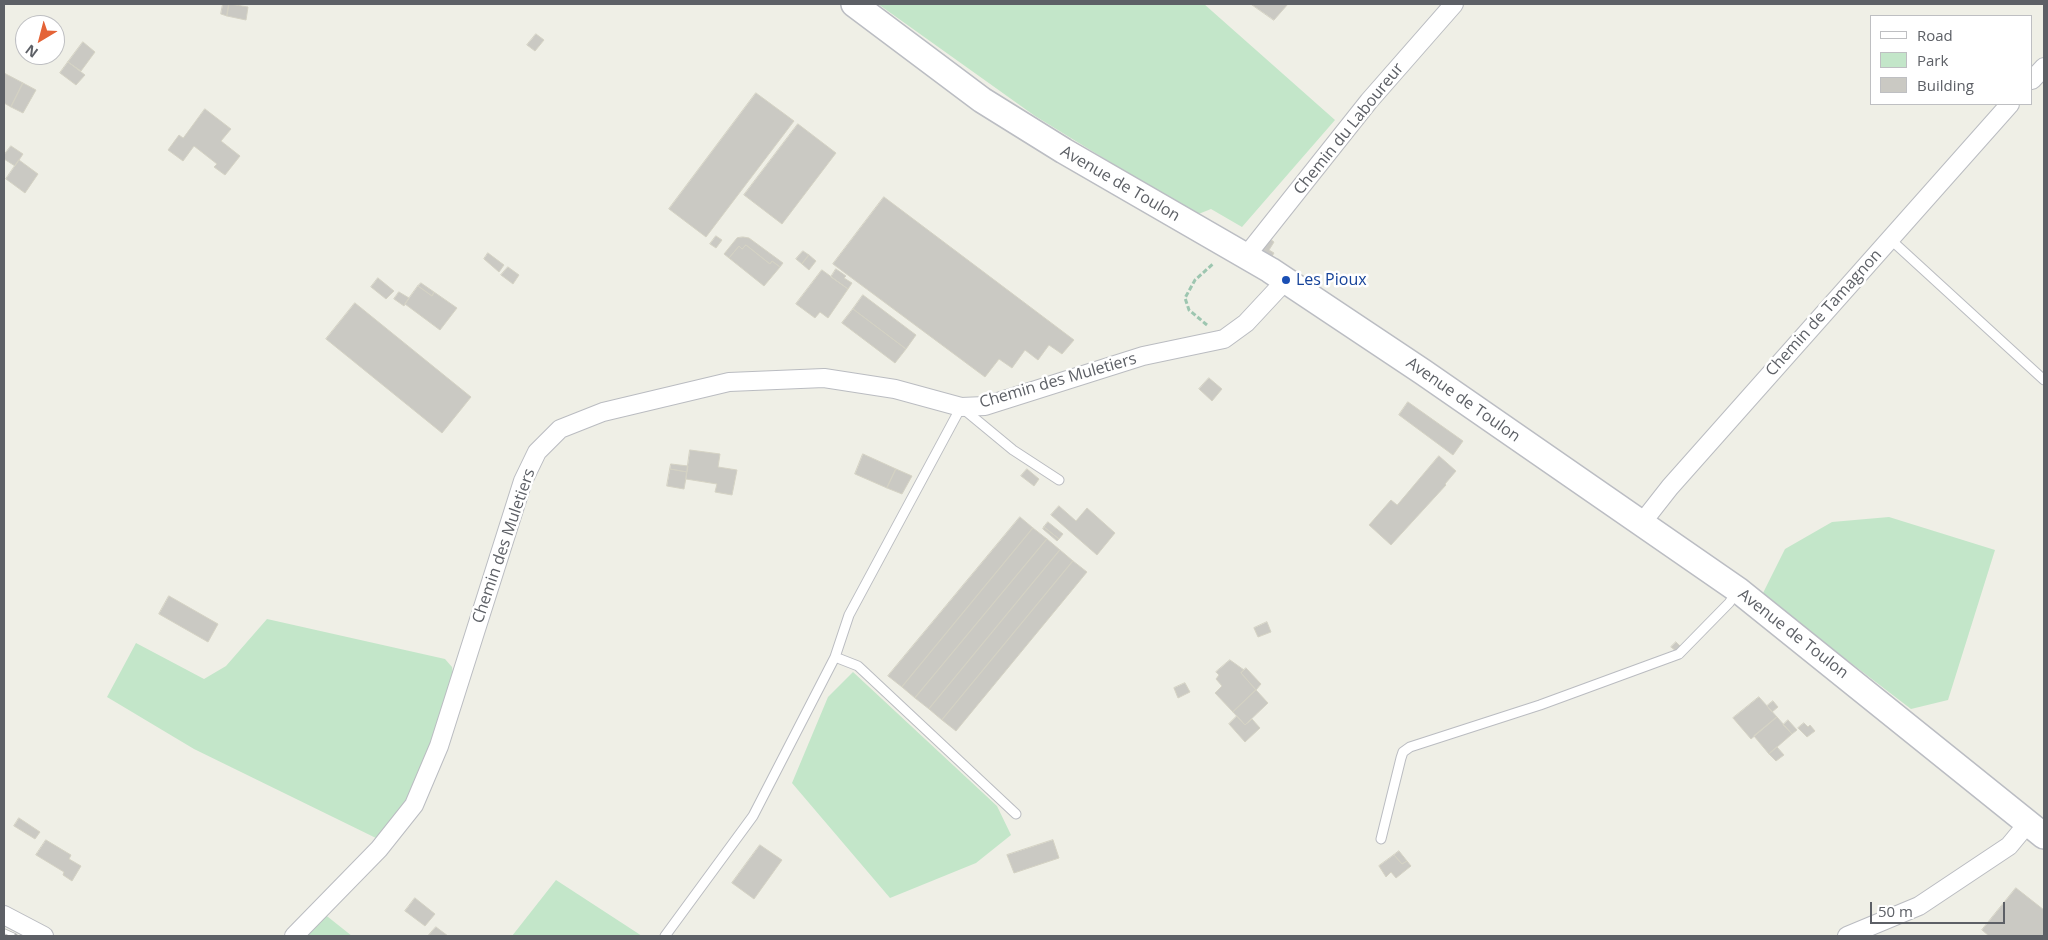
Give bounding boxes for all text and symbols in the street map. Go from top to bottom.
north arrow [15,15,65,65]
legend [1870,15,2033,105]
text: Road [1917,25,1953,45]
text: N [21,41,42,63]
text: Park [1917,50,1948,70]
street label: Chemin du Laboureur [1290,59,1408,199]
text: Building [1917,75,1974,95]
street label: Avenue de Toulon [1057,142,1183,226]
street label: Chemin de Tamagnon [1762,246,1886,380]
place label: Les Pioux [1296,270,1367,290]
marker: Les Pioux [1280,274,1292,286]
street label: Chemin des Muletiers [977,349,1139,413]
street label: Avenue de Toulon [1402,354,1524,446]
street label: Chemin des Muletiers [468,466,540,626]
street label: Avenue de Toulon [1734,585,1852,683]
scale bar [1873,892,2008,924]
text: 50 m [1878,901,1913,921]

